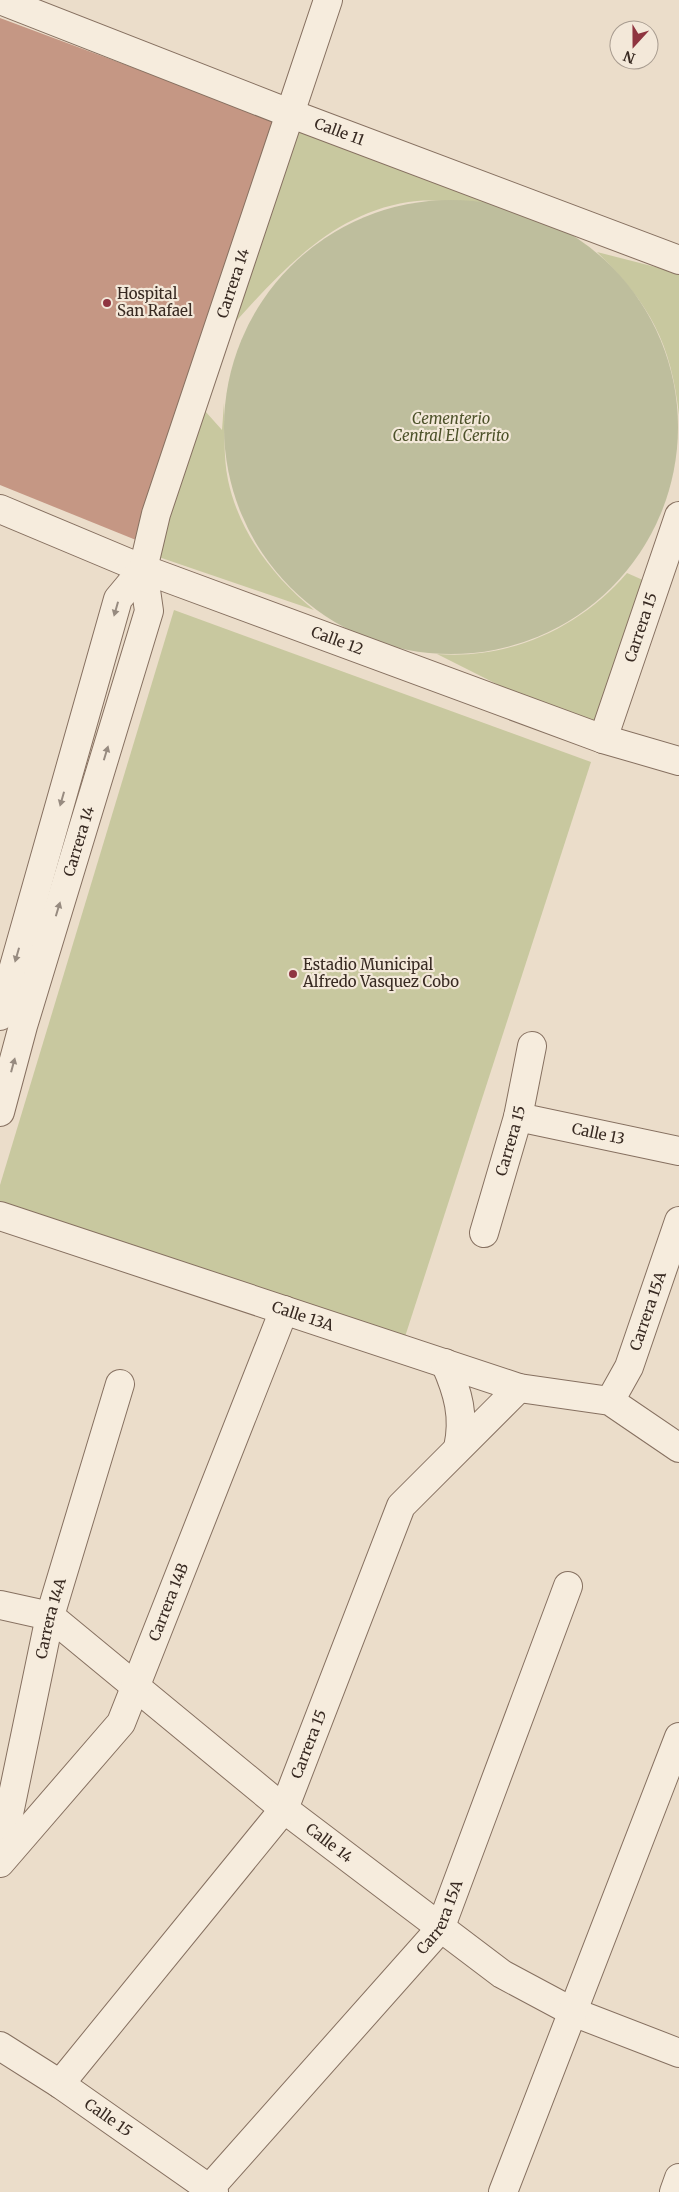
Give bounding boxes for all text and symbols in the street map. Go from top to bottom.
north arrow [609,20,659,70]
text: N [621,47,638,68]
street label: Calle 11 [312,113,367,150]
street label: Carrera 14 [212,246,253,320]
place label: Hospital San Rafael [117,284,193,320]
marker: Hospital San Rafael [101,297,113,309]
park label: Cementerio Central El Cerrito [393,409,509,445]
street label: Carrera 15 [620,590,661,664]
one-way arrow [111,601,119,616]
street label: Calle 12 [309,622,366,659]
one-way arrow [102,746,110,761]
one-way arrow [57,791,65,806]
street label: Carrera 14 [59,804,98,879]
one-way arrow [55,901,63,916]
one-way arrow [13,948,21,963]
place label: Estadio Municipal Alfredo Vasquez Cobo [302,955,459,991]
marker: Estadio Municipal Alfredo Vasquez Cobo [287,968,299,980]
one-way arrow [9,1057,17,1072]
street label: Carrera 15 [491,1104,529,1178]
street label: Calle 13 [570,1119,627,1148]
street label: Carrera 15A [625,1269,670,1353]
street label: Calle 13A [270,1297,337,1335]
street label: Carrera 14B [144,1560,192,1644]
street label: Carrera 14A [31,1575,70,1660]
street label: Carrera 15 [287,1707,330,1781]
street label: Calle 14 [302,1819,357,1867]
street label: Carrera 15A [412,1877,467,1958]
street label: Calle 15 [81,2094,136,2141]

